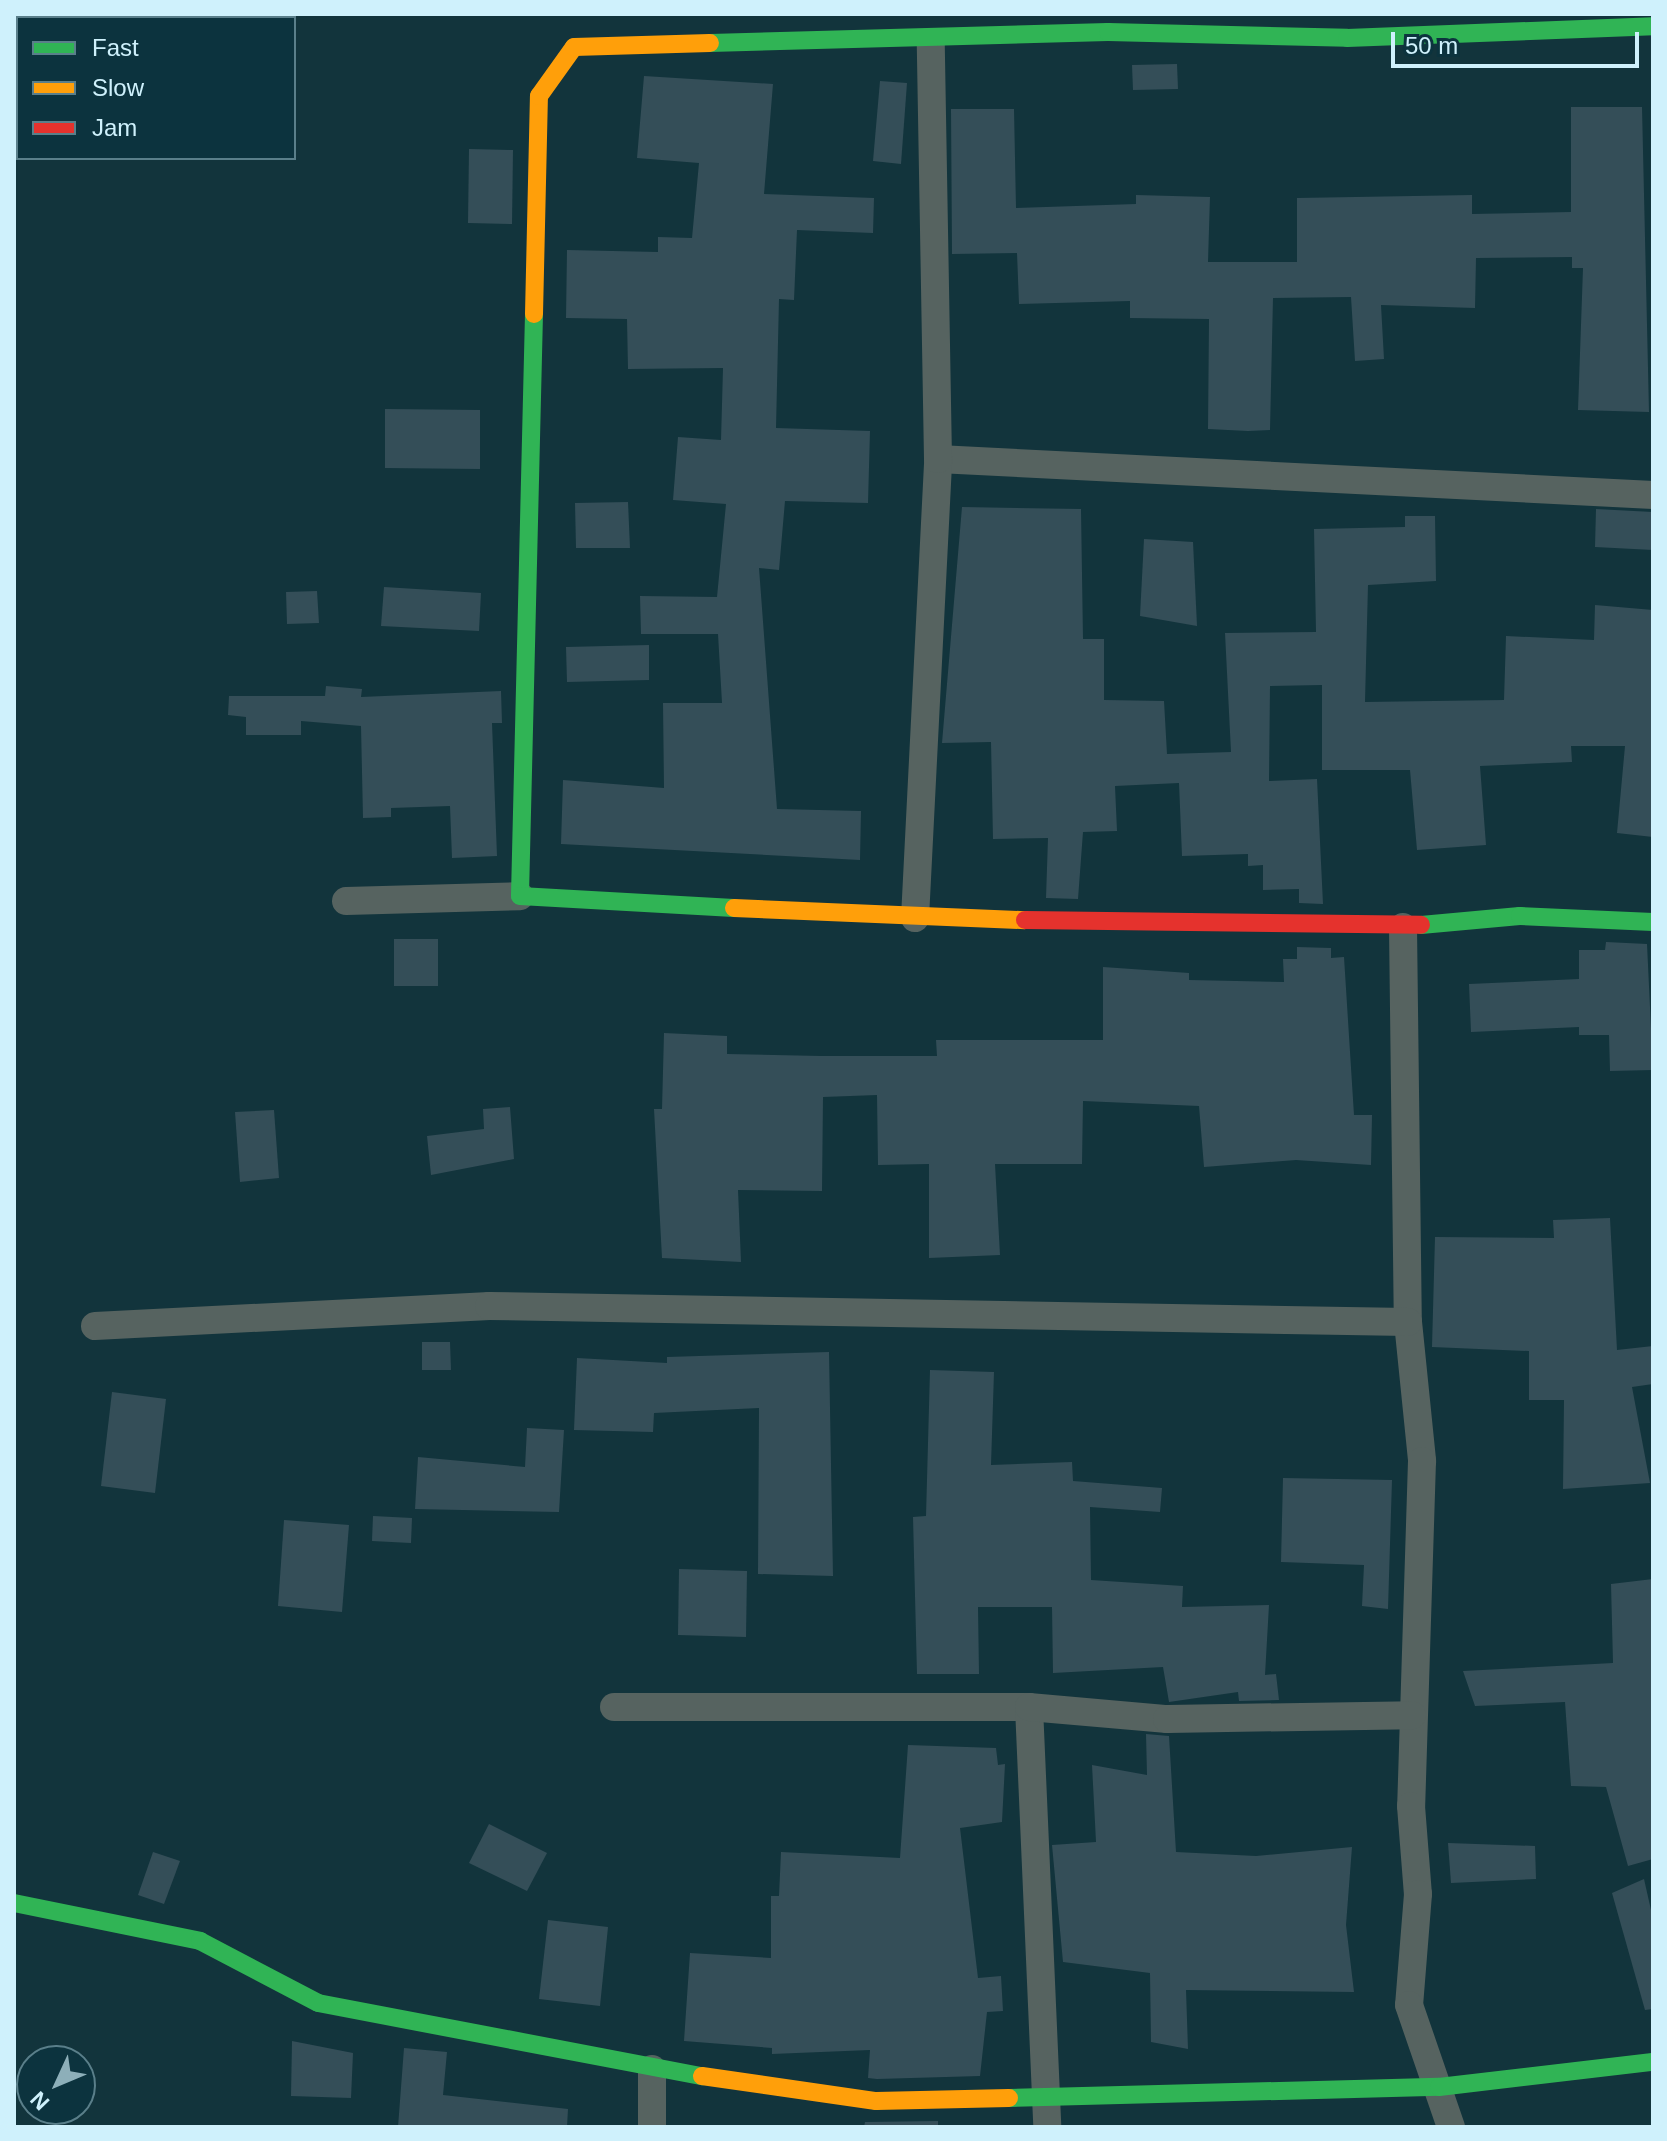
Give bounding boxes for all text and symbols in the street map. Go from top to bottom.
legend [16,16,296,160]
scale bar [1395,16,1643,66]
text: 50 m [1405,32,1458,59]
text: Fast [92,34,139,61]
text: Slow [92,74,144,101]
text: Jam [92,114,137,141]
north arrow [16,2045,96,2125]
text: N [25,2086,54,2115]

